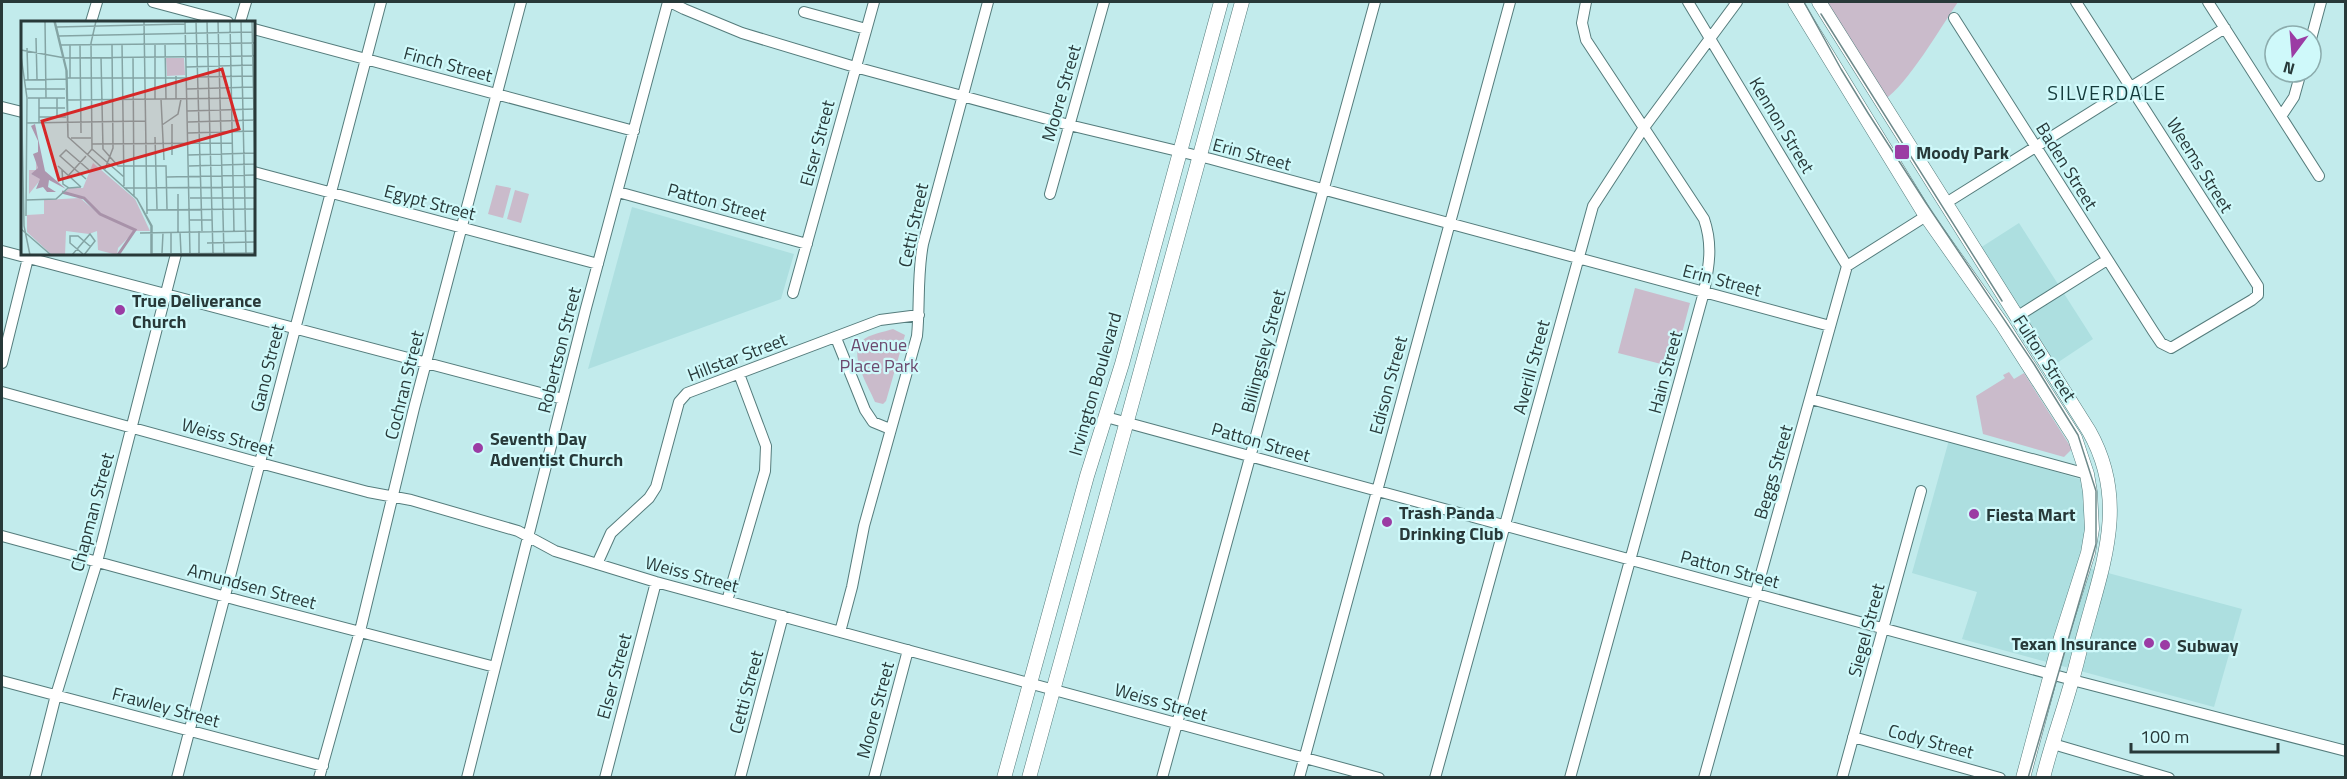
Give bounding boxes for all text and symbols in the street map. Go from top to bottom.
inset map [21,21,255,255]
north arrow [2263,24,2323,84]
street label: Finch Street [401,39,496,89]
street label: Moore Street [1034,41,1088,145]
text: N [2280,55,2298,81]
street label: Kennon Street [1743,72,1822,179]
district label: SILVERDALE [2047,77,2167,108]
street label: Elser Street [793,96,842,189]
street label: Weems Street [2160,112,2240,218]
street label: Baden Street [2029,117,2105,216]
street label: Erin Street [1210,131,1295,178]
place label: Moody Park [1916,139,2010,166]
marker: Moody Park [1893,143,1911,161]
street label: Patton Street [664,176,770,228]
street label: Egypt Street [381,177,479,227]
street label: Cetti Street [891,180,935,270]
street label: Erin Street [1680,257,1765,304]
street label: Robertson Street [530,283,588,416]
street label: Billingsley Street [1234,286,1293,416]
place label: True Deliverance Church [132,287,262,335]
marker: True Deliverance Church [113,303,127,317]
street label: Irvington Boulevard [1062,309,1128,459]
street label: Fulton Street [2007,309,2084,407]
street label: Averill Street [1505,316,1557,417]
street label: Gano Street [243,321,291,415]
street label: Hillstar Street [683,325,791,388]
street label: Cochran Street [377,327,431,443]
street label: Hain Street [1641,327,1689,417]
park label: Avenue Place Park [839,331,919,379]
street label: Edison Street [1362,332,1414,437]
street label: Weiss Street [178,411,278,463]
street label: Patton Street [1208,415,1314,469]
street label: Beggs Street [1747,421,1800,523]
place label: Seventh Day Adventist Church [490,425,623,473]
marker: Seventh Day Adventist Church [471,441,485,455]
street label: Chapman Street [63,449,121,574]
place label: Trash Panda Drinking Club [1399,499,1504,547]
place label: Fiesta Mart [1986,501,2076,528]
marker: Fiesta Mart [1967,507,1981,521]
marker: Trash Panda Drinking Club [1380,515,1394,529]
street label: Patton Street [1677,543,1783,595]
street label: Weiss Street [642,549,742,600]
street label: Amundsen Street [185,556,320,616]
street label: Siegel Street [1841,580,1892,680]
street label: Elser Street [590,629,639,722]
place label: Texan Insurance [2011,630,2137,657]
place label: Subway [2177,632,2239,659]
marker: Texan Insurance [2142,636,2156,650]
marker: Subway [2158,638,2172,652]
street label: Cetti Street [722,647,770,737]
street label: Moore Street [849,658,901,762]
street label: Weiss Street [1111,676,1211,728]
street label: Frawley Street [109,680,223,734]
scale bar [2131,716,2278,754]
street label: Cody Street [1885,717,1978,766]
text: 100 m [2140,723,2189,750]

